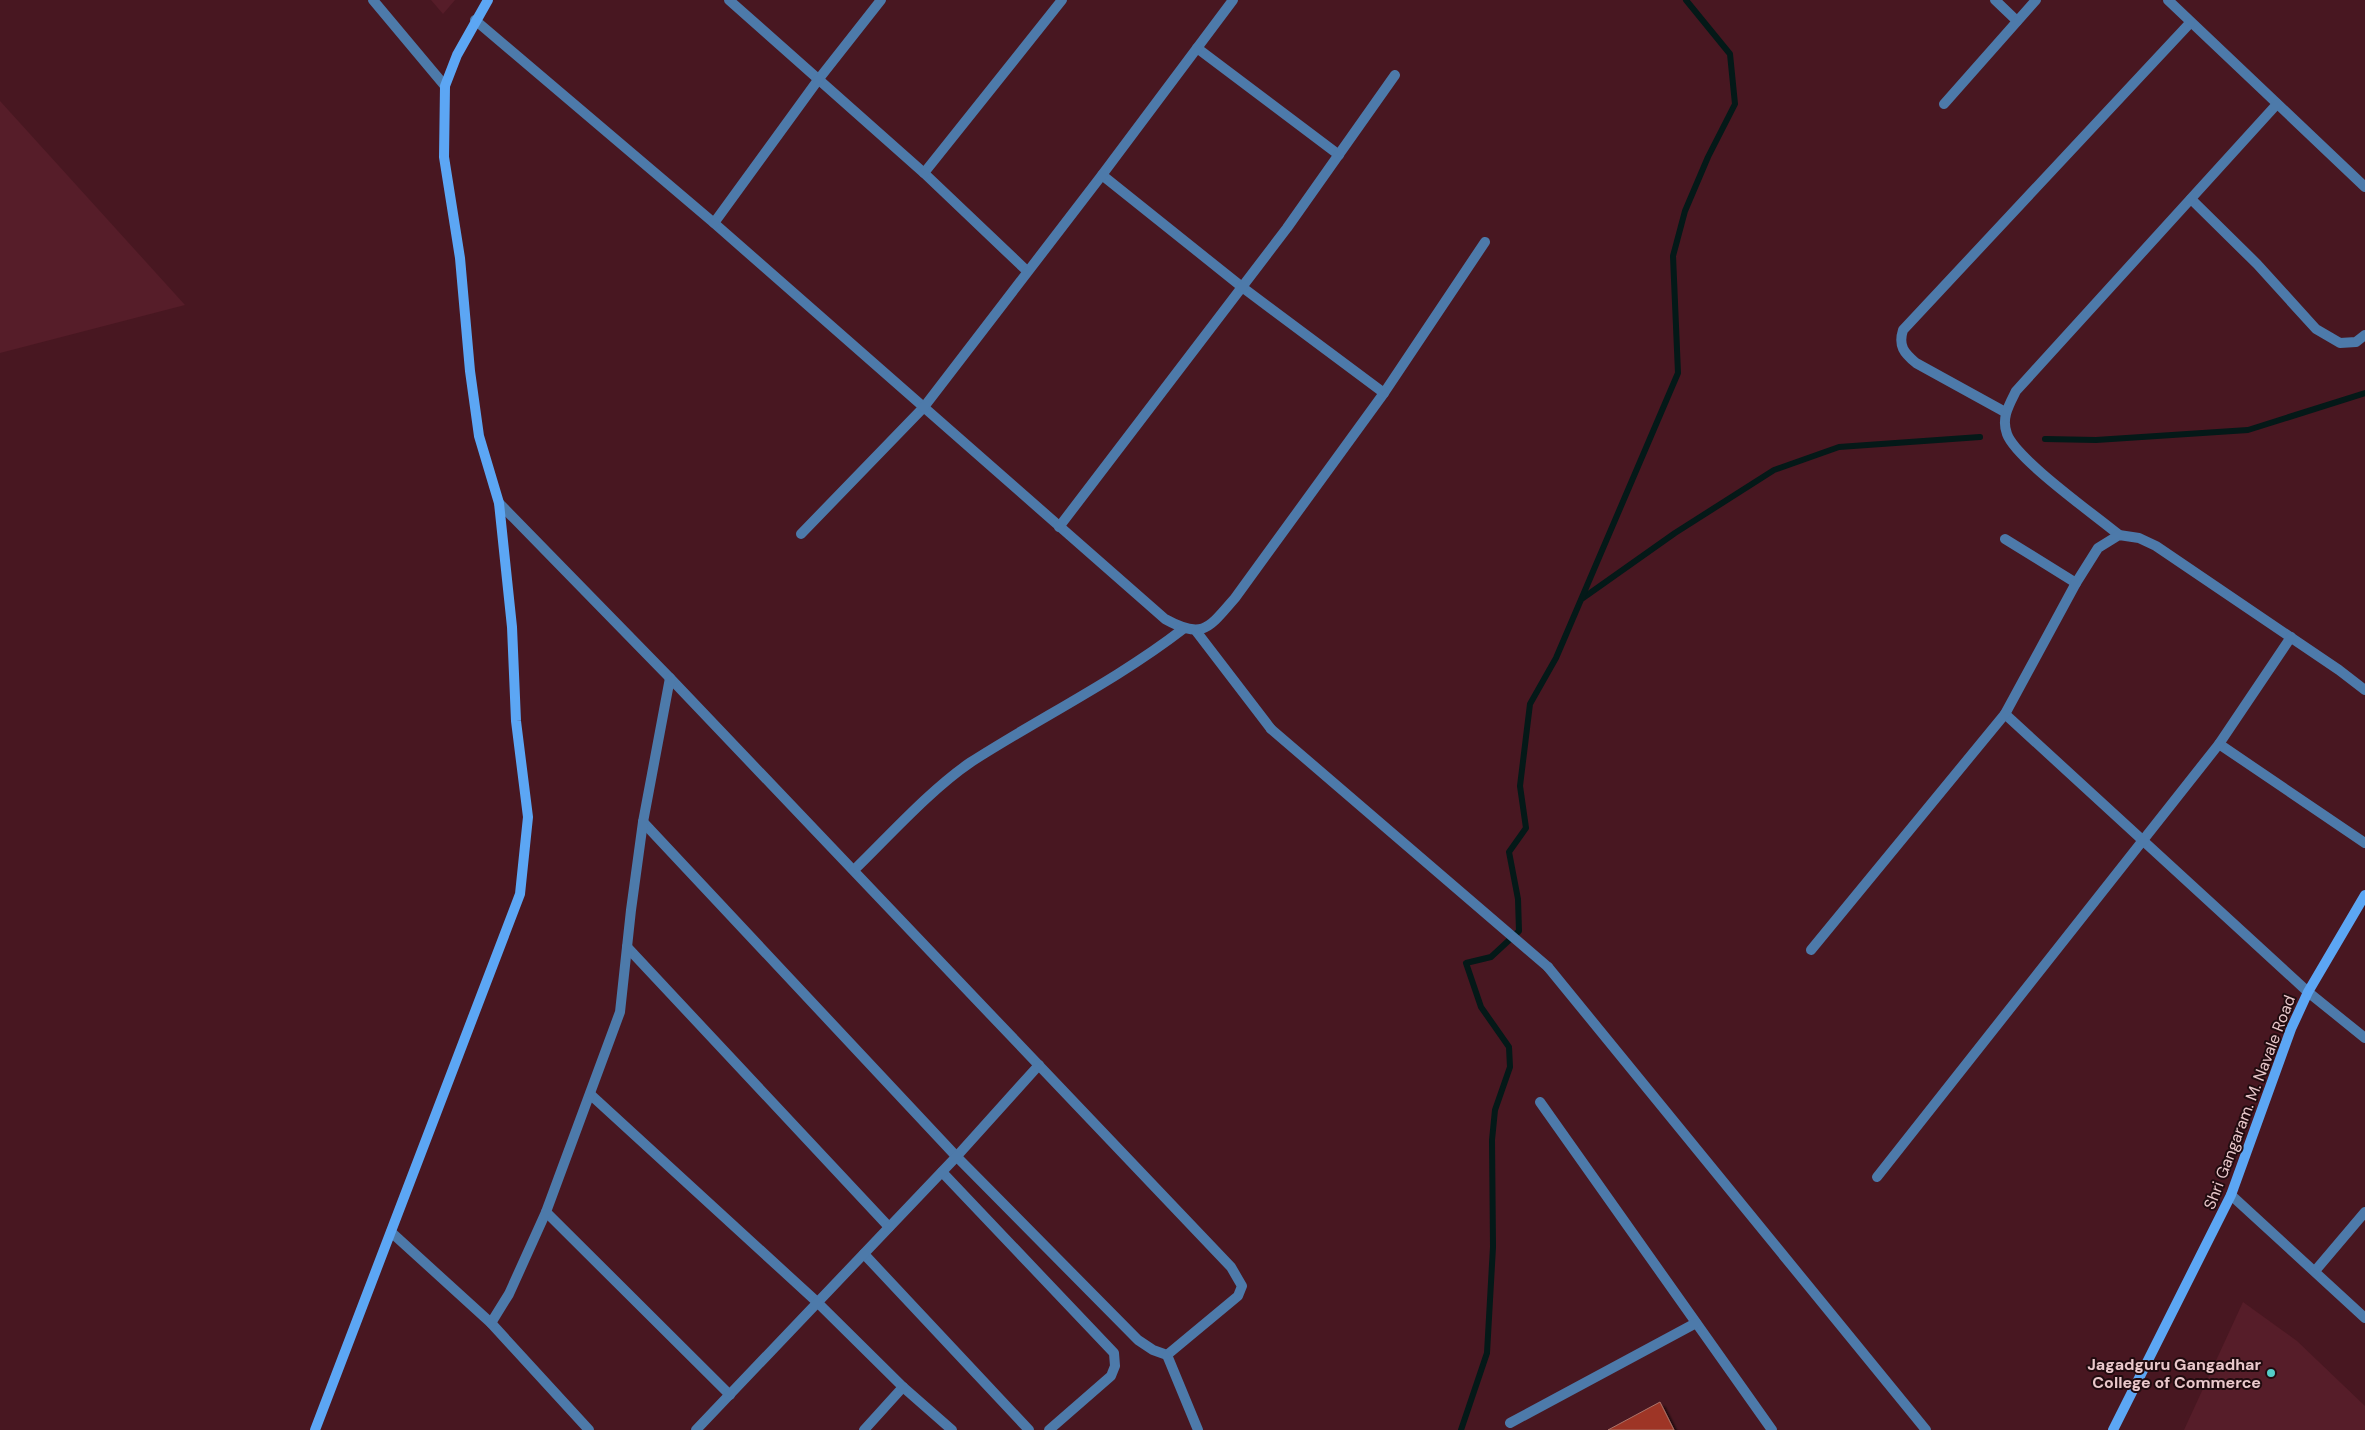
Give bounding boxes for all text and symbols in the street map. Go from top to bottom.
street label: Shri Gangaram. M. Navale Road [2199,992,2300,1212]
place label: Jagadguru Gangadhar College of Commerce [2087,1354,2261,1393]
marker: Jagadguru Gangadhar College of Commerce [2265,1367,2277,1379]

